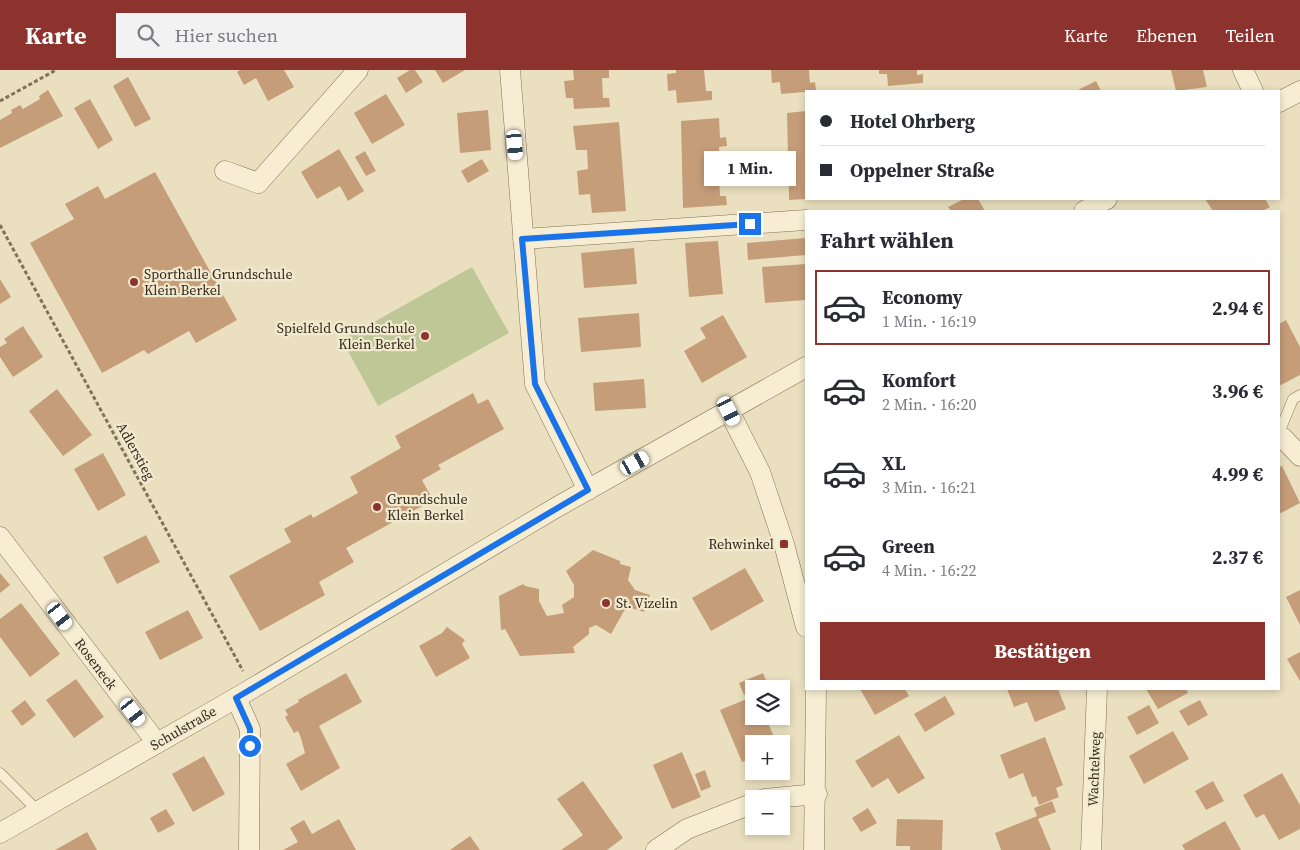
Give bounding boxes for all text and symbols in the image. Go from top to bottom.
search box [116,13,466,58]
text: Karte [25,19,86,52]
icon: search [134,21,162,49]
text: Hier suchen [174,22,278,48]
text: Karte [1064,23,1108,48]
text: Ebenen [1136,23,1197,48]
text: Teilen [1225,23,1275,48]
text: Hotel Ohrberg [850,108,975,134]
car [506,129,523,161]
callout: 1 Min. [704,152,796,186]
text: 1 Min. [727,157,773,179]
text: Oppelner Straße [850,157,995,183]
route end [739,213,761,235]
text: Fahrt wählen [820,225,954,255]
place label: Sporthalle Grundschule Klein Berkel [144,264,293,300]
marker: Sporthalle Grundschule Klein Berkel [128,276,140,288]
text: Economy [882,284,963,310]
icon: car [822,285,867,330]
text: 2.94 € [1212,295,1263,321]
text: 1 Min. · 16:19 [882,310,976,332]
place label: Spielfeld Grundschule Klein Berkel [277,318,415,354]
marker: Spielfeld Grundschule Klein Berkel [419,330,431,342]
text: Komfort [882,367,956,393]
icon: car [822,368,867,413]
text: 3.96 € [1212,378,1263,404]
text: 2 Min. · 16:20 [882,393,976,415]
car [715,394,742,428]
street label: Adlerstieg [112,418,160,484]
car [618,449,651,477]
text: XL [882,450,905,476]
icon: car [822,451,867,496]
text: 4.99 € [1212,461,1263,487]
text: 3 Min. · 16:21 [882,476,976,498]
place label: Grundschule Klein Berkel [387,489,468,525]
marker: Grundschule Klein Berkel [371,501,383,513]
text: Green [882,533,935,559]
place label: Rehwinkel [708,534,774,554]
icon: car [822,534,867,579]
marker: Rehwinkel [778,538,790,550]
text: 2.37 € [1212,544,1263,570]
text: 4 Min. · 16:22 [882,559,976,581]
place label: St. Vizelin [616,593,679,613]
marker: St. Vizelin [600,597,612,609]
car [44,600,75,632]
button: Bestätigen [820,622,1265,680]
street label: Roseneck [70,634,122,694]
map controls [745,680,790,835]
button: layers [745,680,790,725]
car [117,696,148,728]
street label: Schulstraße [146,701,220,755]
street label: Wachtelweg [1083,731,1105,807]
route start [239,735,261,757]
button: + [745,735,790,780]
button: − [745,790,790,835]

